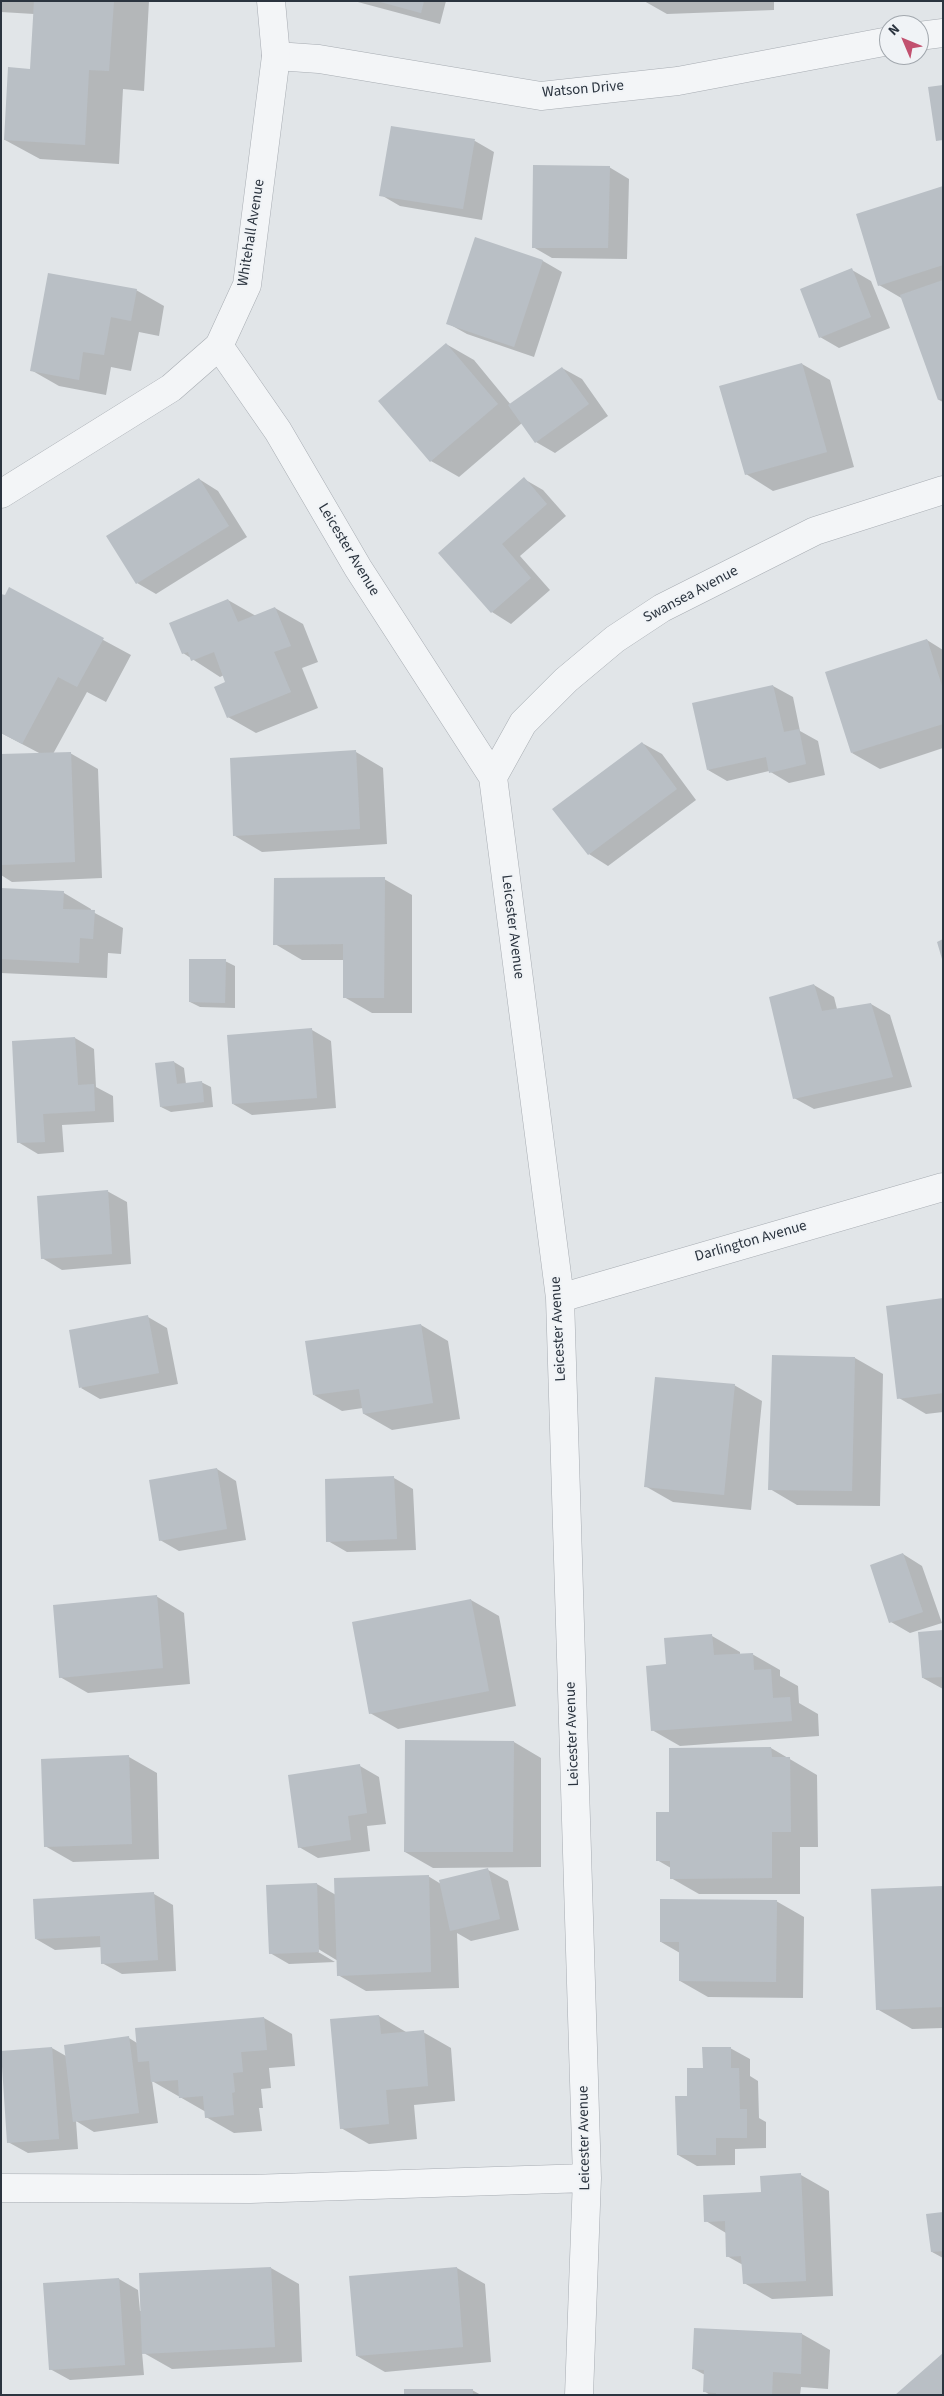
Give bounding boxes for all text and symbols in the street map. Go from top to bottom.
north arrow [879,15,929,65]
text: N [884,20,904,40]
street label: Watson Drive [541,77,625,103]
street label: Whitehall Avenue [235,178,269,288]
street label: Leicester Avenue [313,500,383,600]
street label: Swansea Avenue [641,562,741,628]
street label: Leicester Avenue [497,874,527,980]
street label: Darlington Avenue [693,1217,809,1267]
street label: Leicester Avenue [547,1276,571,1382]
street label: Leicester Avenue [562,1681,584,1787]
street label: Leicester Avenue [575,2085,595,2191]

